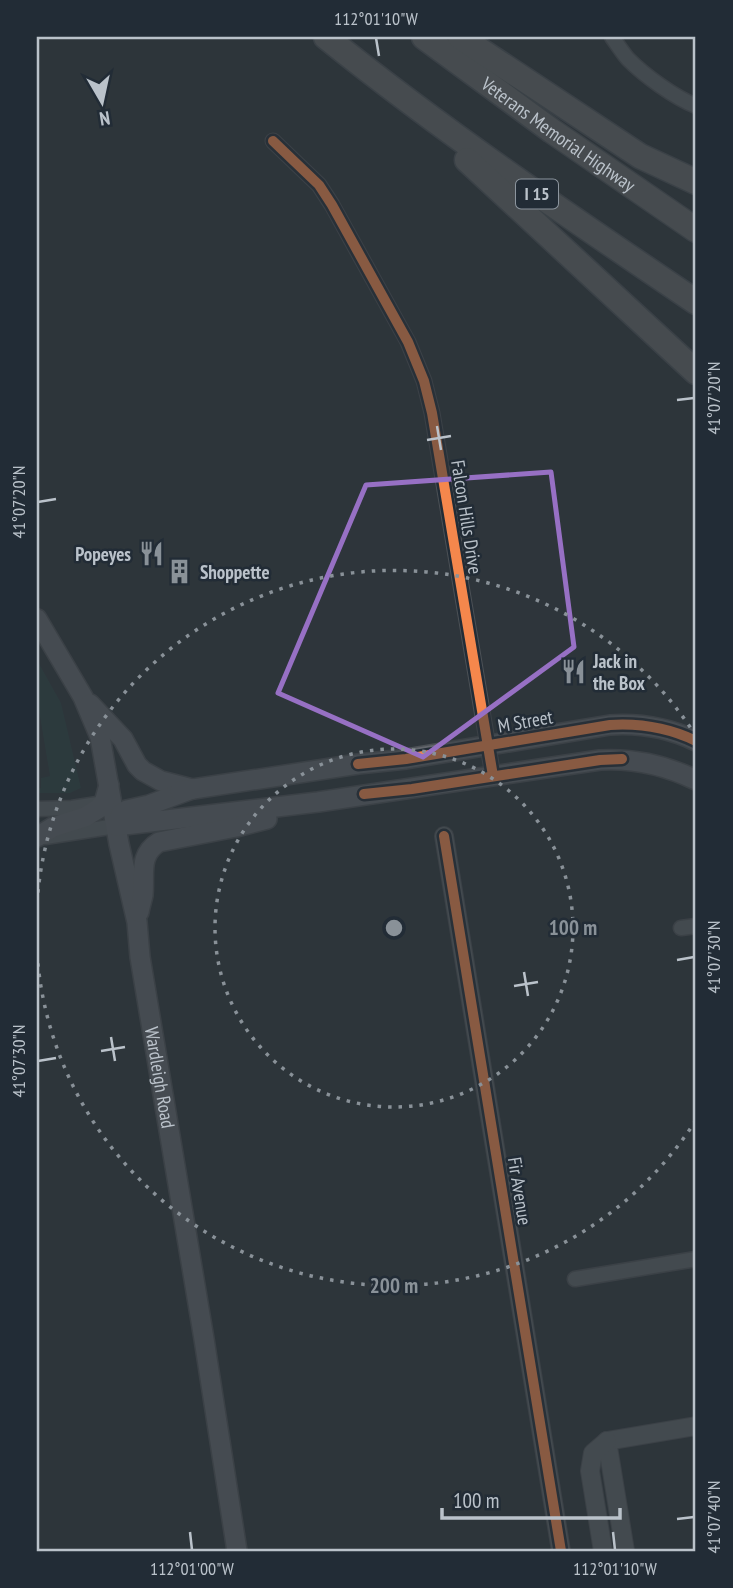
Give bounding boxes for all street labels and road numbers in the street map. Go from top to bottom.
street label: Veterans Memorial Highway [476,71,641,197]
road number: I 15 [516,180,558,209]
street label: Falcon Hills Drive [446,458,488,576]
street label: M Street [496,704,555,738]
street label: Wardleigh Road [140,1025,180,1130]
street label: Fir Avenue [503,1155,537,1227]

